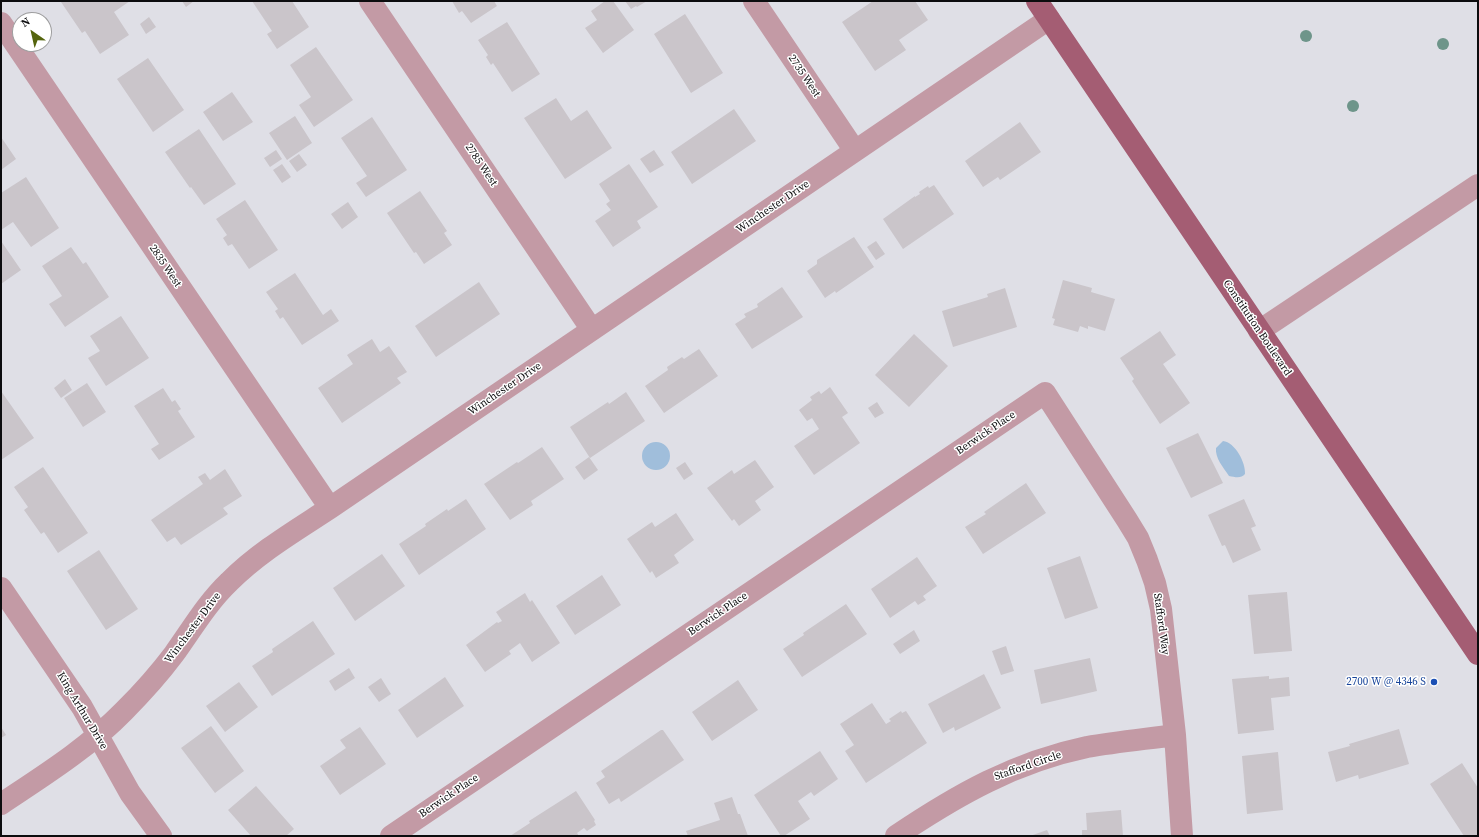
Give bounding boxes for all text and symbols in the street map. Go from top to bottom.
north arrow [12,12,52,52]
text: N [18,14,33,31]
street label: 2735 West [785,52,823,100]
street label: 2785 West [462,141,500,189]
street label: Winchester Drive [734,178,812,236]
street label: 2835 West [146,242,184,290]
street label: Constitution Boulevard [1220,277,1294,379]
street label: Winchester Drive [466,360,544,418]
street label: Berwick Place [954,408,1018,458]
street label: Berwick Place [686,589,750,639]
street label: Winchester Drive [162,590,224,666]
street label: Stafford Way [1150,592,1172,656]
street label: King Arthur Drive [54,670,110,752]
place label: 2700 W @ 4346 S [1346,675,1426,689]
marker: 2700 W @ 4346 S [1429,677,1439,687]
street label: Stafford Circle [993,748,1063,784]
street label: Berwick Place [417,771,481,821]

